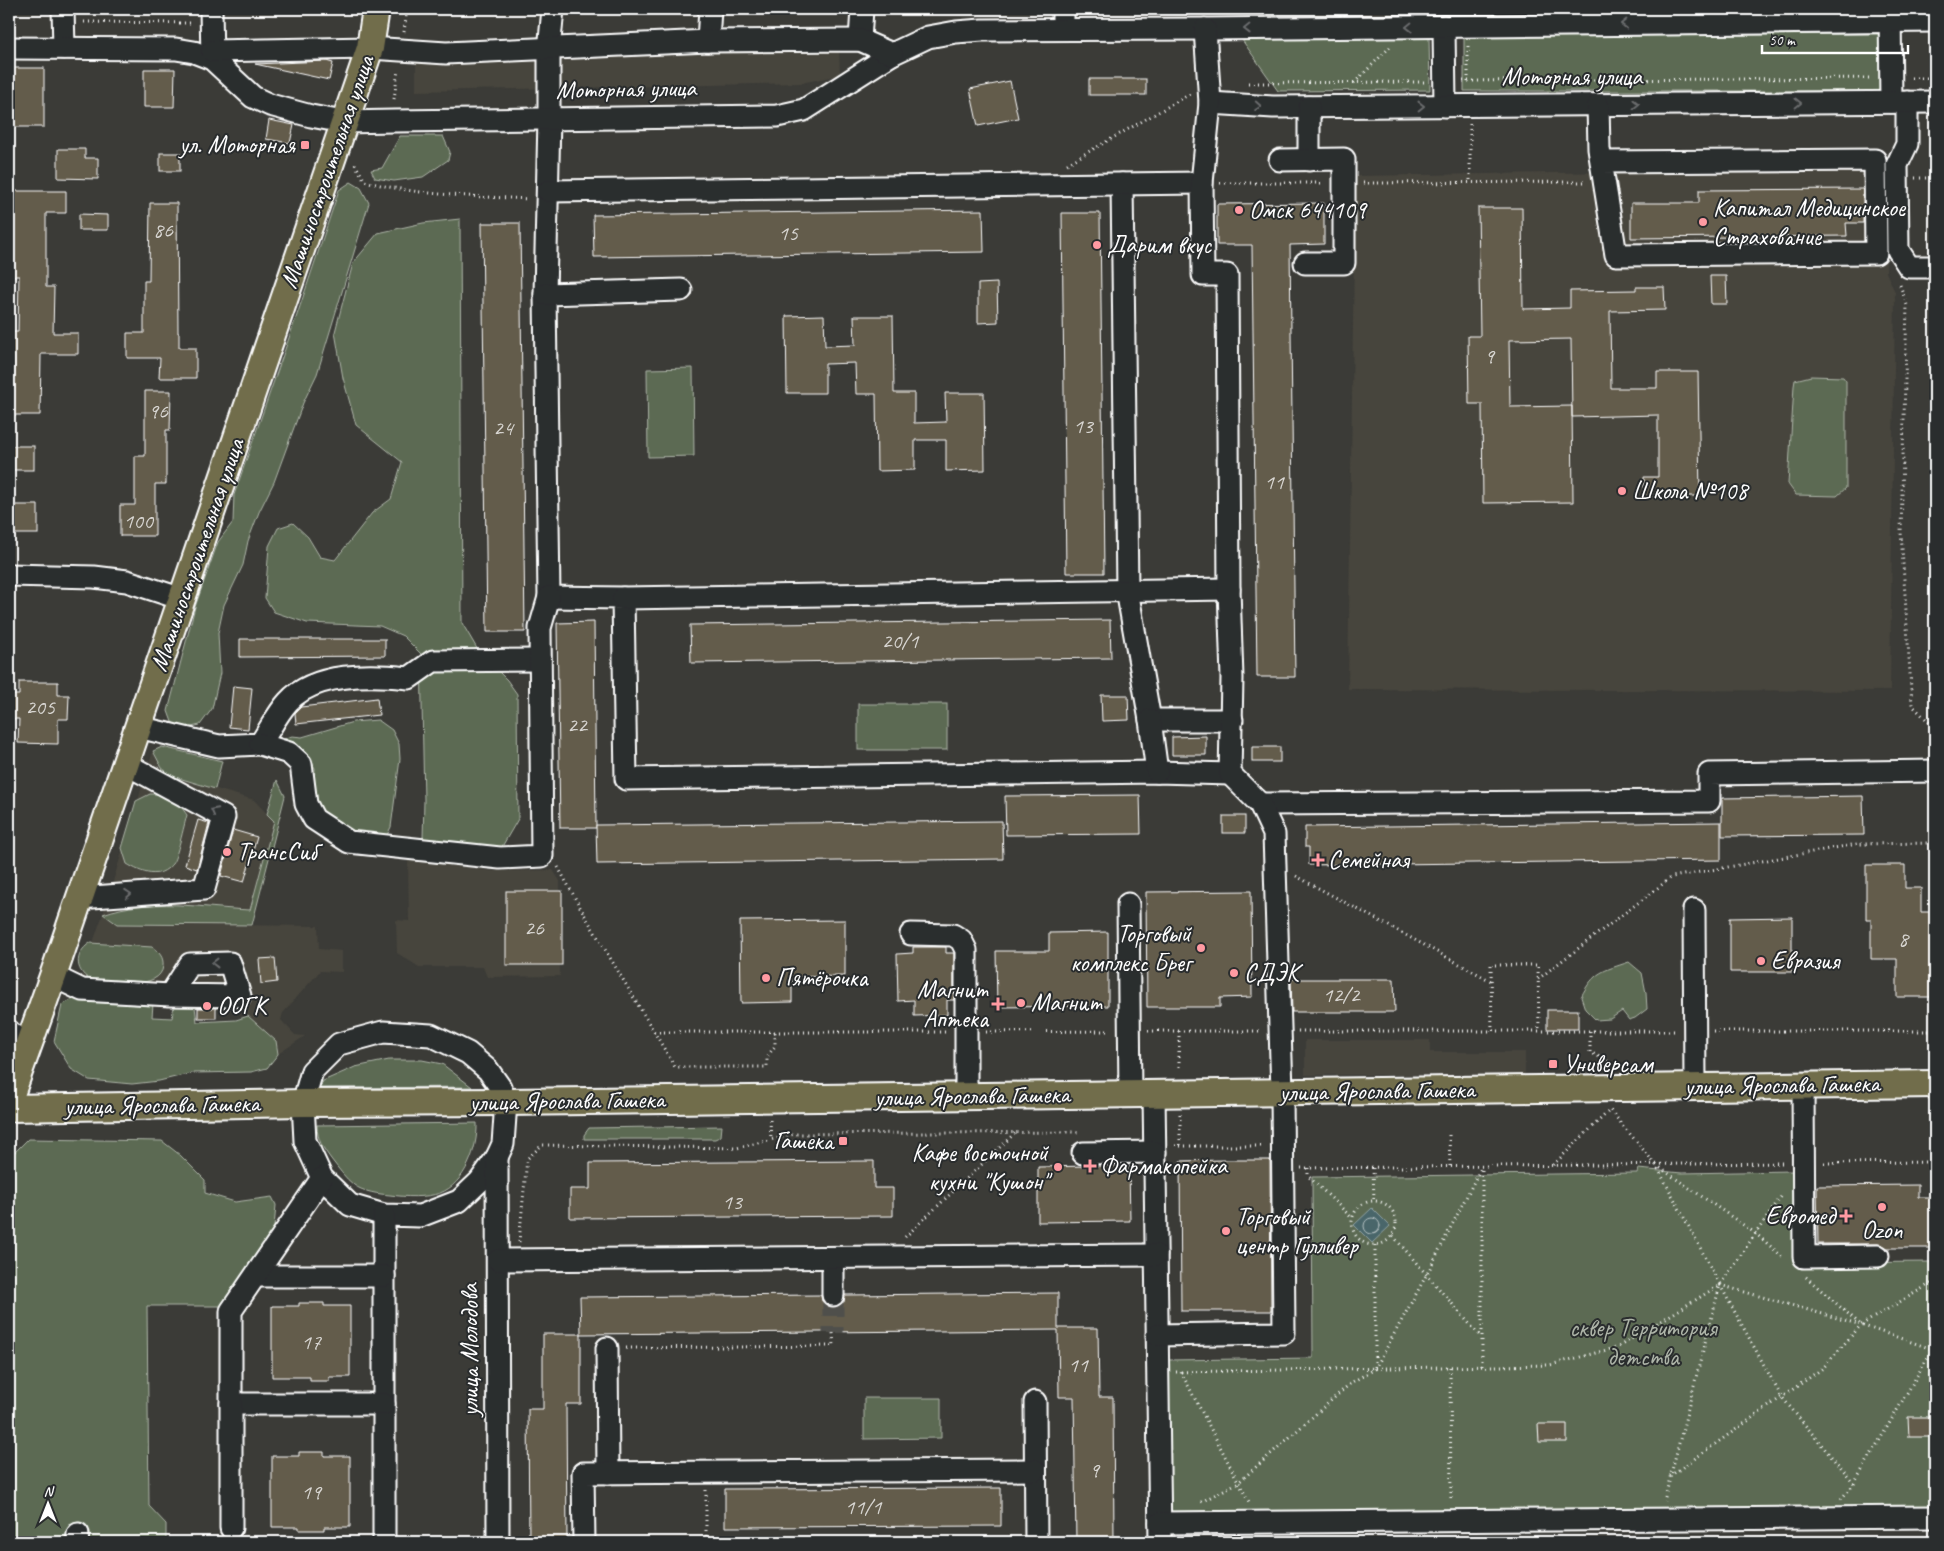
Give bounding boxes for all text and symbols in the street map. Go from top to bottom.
one-way arrow [1620,19,1628,29]
one-way arrow [1405,22,1412,32]
scale bar [1762,22,1908,54]
one-way arrow [1242,24,1250,34]
text: 50 m [1769,31,1796,50]
street label: Машиностроительная улица [272,50,382,292]
street label: Моторная улица [1502,61,1644,93]
street label: Моторная улица [556,72,698,106]
one-way arrow [1795,98,1803,108]
one-way arrow [1632,99,1640,109]
one-way arrow [1255,101,1263,112]
one-way arrow [1418,101,1425,111]
place label: ул. Моторная [177,129,296,161]
marker: ул. Моторная [299,139,311,151]
place label: Капитал Медицинское Страхование [1713,192,1907,253]
place label: Омск 644109 [1249,194,1368,226]
marker: Омск 644109 [1233,204,1245,216]
house number: 86 [153,216,174,244]
marker: Капитал Медицинское Страхование [1697,216,1709,228]
house number: 15 [778,219,799,247]
place label: Дарим вкус [1107,229,1212,261]
marker: Дарим вкус [1091,239,1103,251]
house number: 9 [1484,342,1496,370]
house number: 96 [148,397,169,425]
house number: 13 [1073,412,1095,440]
house number: 24 [493,414,515,442]
street label: Машиностроительная улица [142,433,252,675]
house number: 11 [1264,468,1285,496]
place label: Школа №108 [1632,475,1750,507]
marker: Школа №108 [1616,485,1628,497]
house number: 100 [123,507,155,535]
house number: 20/1 [882,627,920,655]
house number: 205 [25,693,56,721]
house number: 22 [567,711,589,739]
one-way arrow [210,808,219,818]
place label: ТрансСиб [237,836,323,868]
place label: Семейная [1328,844,1411,876]
marker: ТрансСиб [221,846,233,858]
marker: Семейная [1312,854,1324,866]
one-way arrow [124,889,132,900]
house number: 26 [524,914,545,942]
place label: Торговый комплекс Брег [1070,918,1195,979]
house number: 8 [1898,925,1910,953]
marker: Торговый комплекс Брег [1195,942,1207,954]
place label: Евразия [1771,945,1842,977]
marker: Евразия [1755,955,1767,967]
place label: СДЭК [1244,957,1303,989]
one-way arrow [211,958,219,969]
place label: Пятёрочка [776,962,870,994]
marker: СДЭК [1228,967,1240,979]
marker: Пятёрочка [760,972,772,984]
place label: Магнит Аптека [917,974,990,1035]
house number: 12/2 [1323,981,1362,1009]
place label: Магнит [1031,987,1103,1019]
place label: ООГК [217,990,270,1022]
marker: Магнит [1015,997,1027,1009]
marker: Магнит Аптека [992,998,1004,1010]
marker: ООГК [201,1000,213,1012]
place label: Универсам [1563,1048,1655,1080]
marker: Универсам [1547,1058,1559,1070]
street label: улица Ярослава Гашека [1682,1067,1883,1103]
street label: улица Ярослава Гашека [1277,1073,1478,1109]
street label: улица Ярослава Гашека [872,1078,1073,1114]
street label: улица Ярослава Гашека [467,1083,668,1119]
street label: улица Ярослава Гашека [62,1087,263,1123]
place label: Гашека [774,1125,836,1157]
marker: Гашека [837,1135,849,1147]
place label: Кафе восточной кухни "Кушон" [912,1137,1053,1198]
place label: Фармакопейка [1100,1150,1229,1182]
marker: Фармакопейка [1084,1160,1096,1172]
marker: Кафе восточной кухни "Кушон" [1052,1161,1064,1173]
house number: 13 [722,1188,744,1216]
place label: Евромед [1765,1200,1837,1232]
place label: Торговый центр Гулливер [1236,1201,1359,1262]
marker: Ozon [1876,1201,1888,1213]
marker: Евромед [1839,1209,1853,1223]
place label: Ozon [1861,1214,1903,1246]
marker: Торговый центр Гулливер [1220,1225,1232,1237]
street label: улица Молодова [454,1281,486,1419]
park label: сквер Территория детства [1569,1312,1719,1373]
house number: 17 [301,1328,322,1356]
house number: 11 [1068,1351,1089,1379]
house number: 9 [1089,1456,1101,1484]
north arrow [22,1478,72,1528]
house number: 19 [301,1478,323,1506]
text: N [44,1483,55,1500]
house number: 11/1 [845,1493,883,1521]

